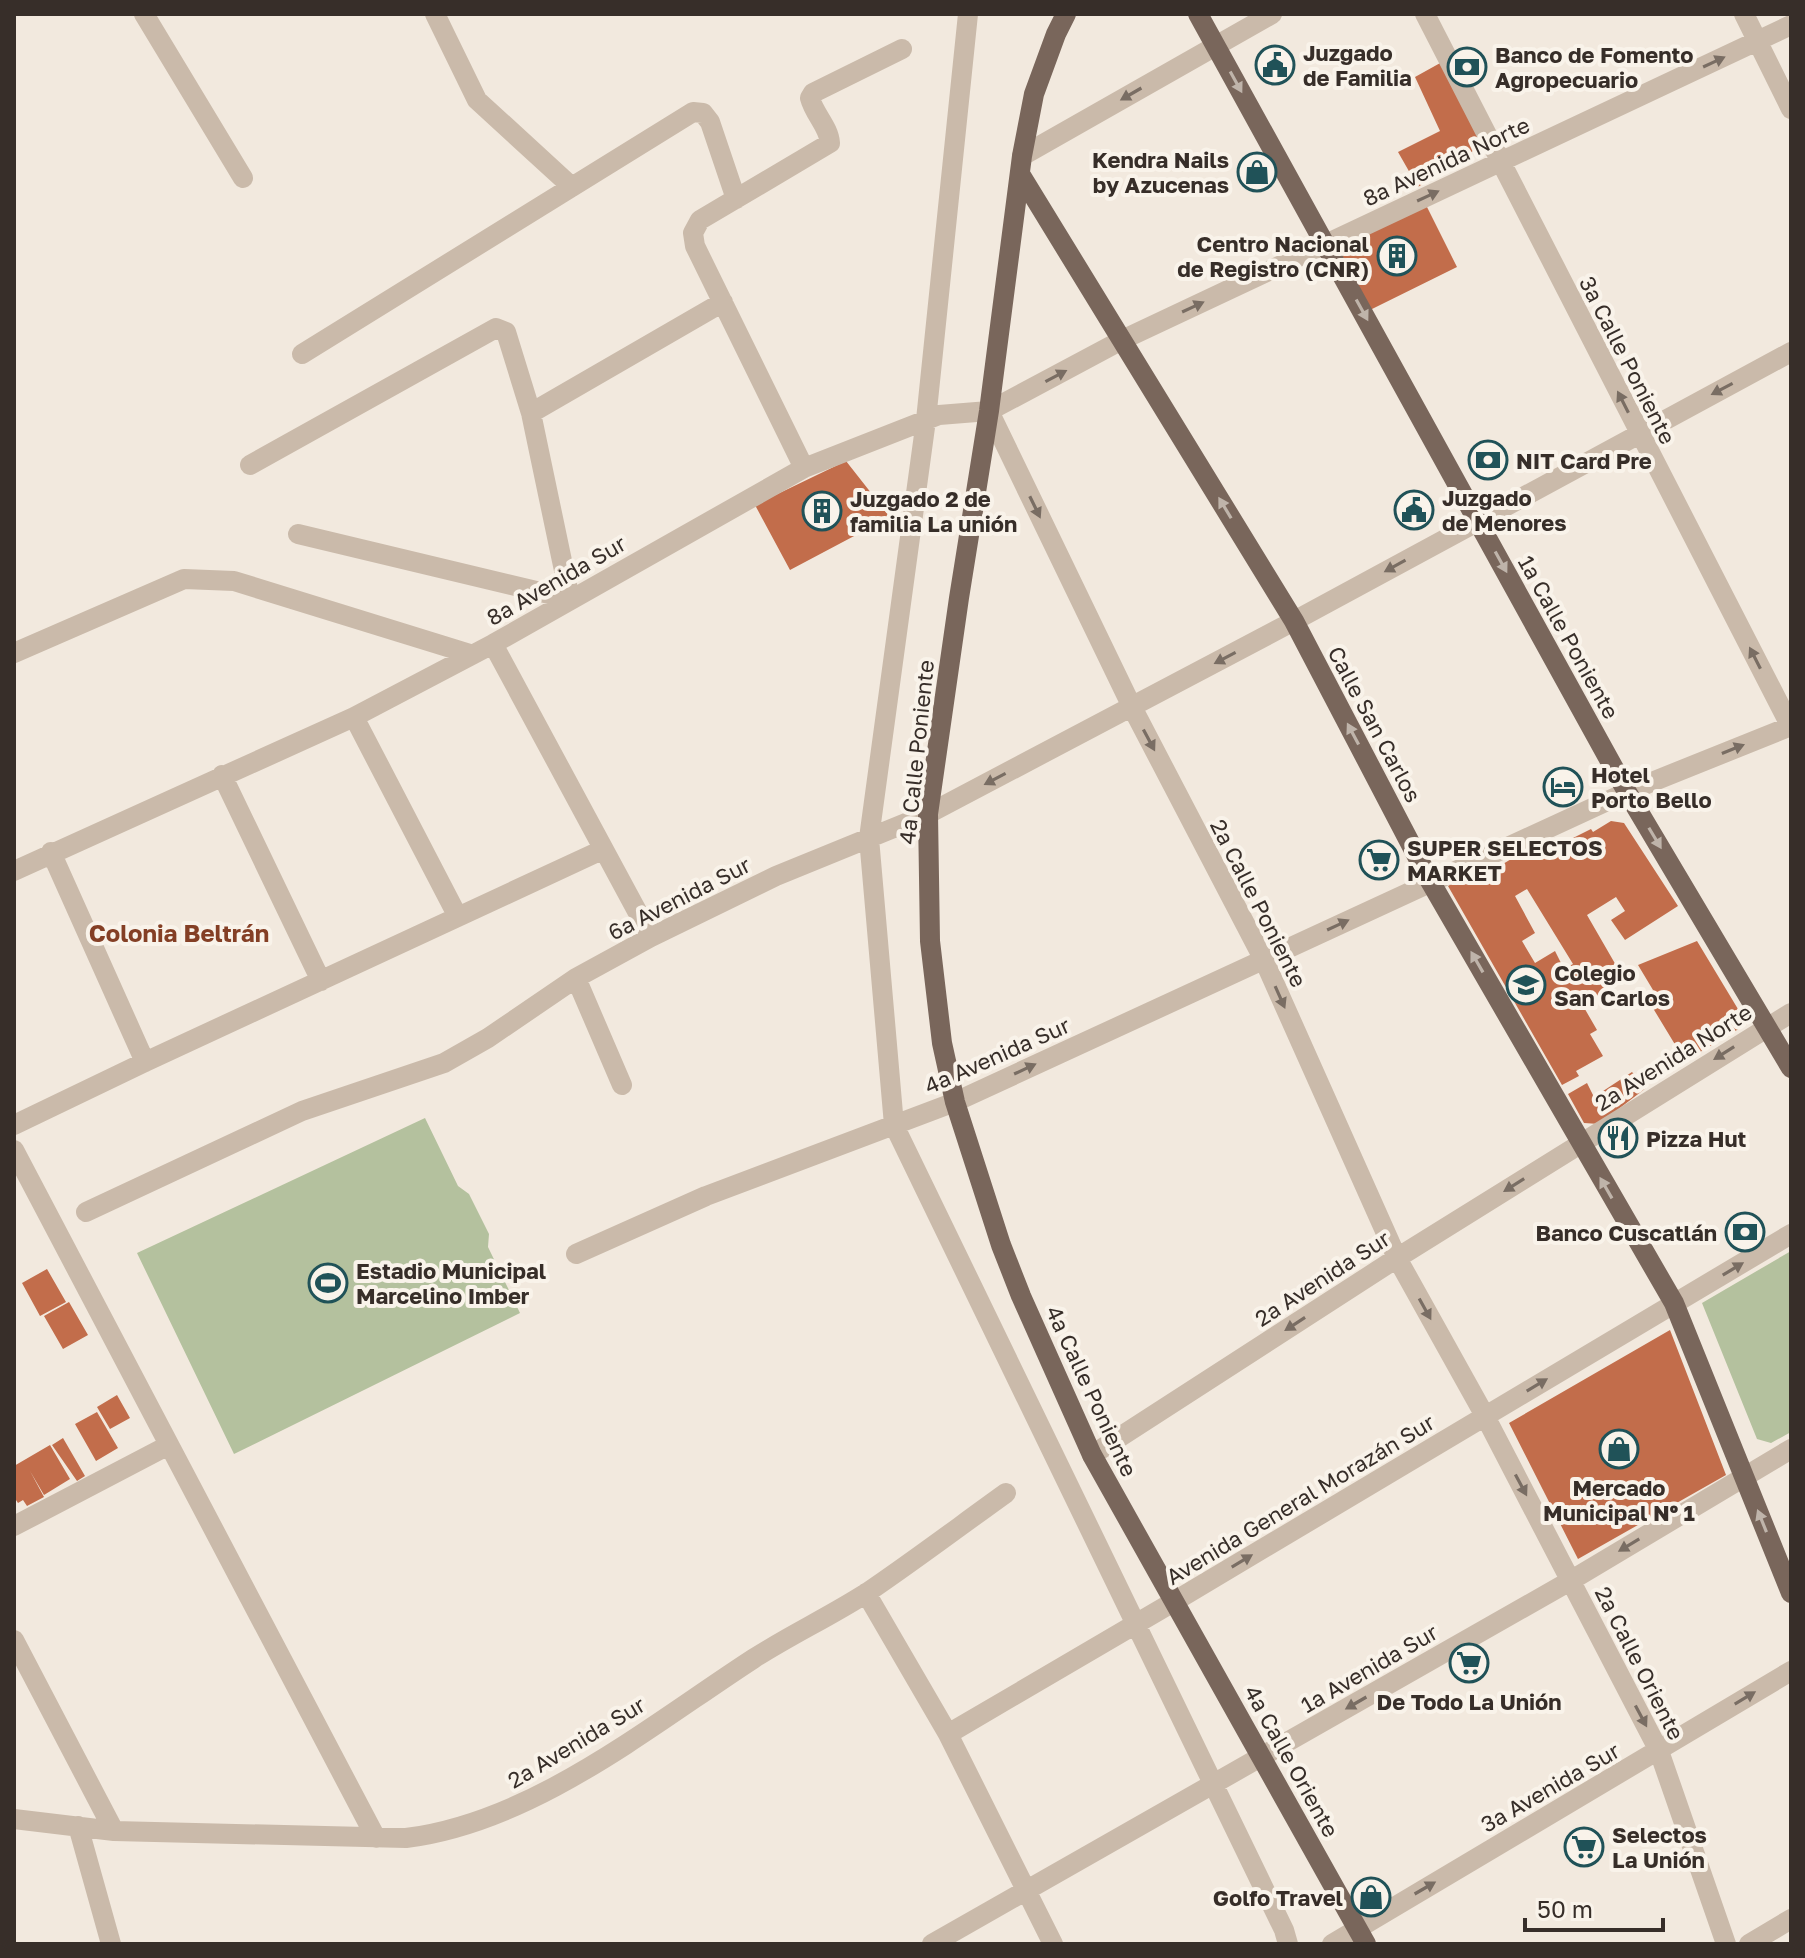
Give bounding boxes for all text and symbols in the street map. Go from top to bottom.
place label: Juzgado de Familia [1303,39,1412,91]
place label: Banco de Fomento Agropecuario [1495,41,1694,93]
public building icon: Juzgado de Familia [1254,44,1296,86]
bank icon: Banco de Fomento Agropecuario [1446,46,1488,88]
one-way arrow [1702,55,1726,69]
one-way arrow [1229,71,1243,93]
one-way arrow [1120,87,1142,101]
street label: 8ª Avenida Norte [1358,111,1534,211]
place label: Kendra Nails by Azucenas [1092,146,1229,198]
shop icon: Kendra Nails by Azucenas [1236,151,1278,193]
one-way arrow [1416,189,1440,203]
place label: Centro Nacional de Registro (CNR) [1177,230,1369,282]
building icon: Centro Nacional de Registro (CNR) [1376,235,1418,277]
street label: 3ª Calle Poniente [1574,272,1682,448]
one-way arrow [1355,298,1368,321]
one-way arrow [1181,300,1204,314]
one-way arrow [1044,369,1067,382]
one-way arrow [1711,383,1734,396]
one-way arrow [1616,391,1629,414]
bank icon: NIT Card Pre [1467,439,1509,481]
place label: NIT Card Pre [1516,447,1652,474]
place label: Juzgado de Menores [1442,484,1567,536]
place label: Juzgado 2 de familia La unión [850,485,1017,537]
public building icon: Juzgado de Menores [1393,489,1435,531]
building icon: Juzgado 2 de familia La unión [801,490,843,532]
one-way arrow [1028,495,1042,518]
one-way arrow [1218,497,1232,519]
street label: 8ª Avenida Sur [482,529,631,631]
one-way arrow [1493,551,1507,573]
street label: 1ª Calle Poniente [1513,551,1625,723]
one-way arrow [1384,560,1407,573]
street label: Calle San Carlos [1323,641,1427,807]
one-way arrow [1748,646,1762,669]
one-way arrow [1214,650,1236,664]
street label: 4ª Calle Poniente [893,658,939,846]
one-way arrow [1347,722,1360,745]
one-way arrow [1143,729,1156,752]
one-way arrow [1721,743,1745,756]
place label: Hotel Porto Bello [1591,761,1712,813]
hotel icon: Hotel Porto Bello [1542,766,1584,808]
one-way arrow [984,772,1006,786]
street label: 2ª Calle Poniente [1205,815,1313,991]
one-way arrow [1647,827,1661,849]
place label: SUPER SELECTOS MARKET [1407,834,1603,886]
supermarket icon: SUPER SELECTOS MARKET [1358,839,1400,881]
street label: 6ª Avenida Sur [603,850,755,945]
district label: Colonia Beltrán [89,918,269,947]
one-way arrow [1326,918,1349,932]
one-way arrow [1470,951,1484,973]
place label: Colegio San Carlos [1554,959,1670,1011]
school or university icon: Colegio San Carlos [1505,964,1547,1006]
one-way arrow [1274,985,1287,1008]
street label: 2ª Avenida Norte [1589,998,1757,1116]
street label: 4ª Avenida Sur [920,1011,1074,1099]
one-way arrow [1713,1046,1735,1060]
one-way arrow [1014,1063,1037,1076]
restaurant icon: Pizza Hut [1597,1117,1639,1159]
place label: Pizza Hut [1646,1125,1746,1152]
one-way arrow [1503,1177,1526,1192]
one-way arrow [1599,1177,1613,1199]
bank icon: Banco Cuscatlán [1724,1211,1766,1253]
place label: Banco Cuscatlán [1535,1219,1717,1246]
street label: 2ª Avenida Sur [1249,1224,1395,1332]
place label: Estadio Municipal Marcelino Imber [356,1257,546,1309]
sports icon: Estadio Municipal Marcelino Imber [307,1262,349,1304]
one-way arrow [1722,1262,1744,1276]
one-way arrow [1418,1297,1432,1320]
street label: 4ª Calle Poniente [1041,1301,1143,1481]
one-way arrow [1284,1316,1306,1331]
one-way arrow [1526,1378,1549,1392]
street label: Avenida General Morazán Sur [1161,1408,1439,1590]
shop icon: Mercado Municipal Nº 1 [1598,1428,1640,1470]
one-way arrow [1514,1474,1527,1497]
place label: Mercado Municipal Nº 1 [1543,1474,1695,1526]
one-way arrow [1755,1509,1768,1533]
one-way arrow [1618,1537,1640,1551]
one-way arrow [1231,1554,1253,1568]
street label: 2ª Calle Oriente [1590,1582,1690,1744]
street label: 1ª Avenida Sur [1296,1618,1443,1718]
supermarket icon: De Todo La Unión [1448,1642,1490,1684]
street label: 4ª Calle Oriente [1239,1680,1345,1842]
place label: De Todo La Unión [1376,1688,1562,1715]
street label: 2ª Avenida Sur [502,1690,650,1794]
one-way arrow [1734,1692,1756,1706]
one-way arrow [1345,1696,1367,1710]
one-way arrow [1633,1705,1647,1727]
street label: 3ª Avenida Sur [1476,1736,1625,1838]
place label: Selectos La Unión [1612,1821,1707,1873]
supermarket icon: Selectos La Unión [1563,1826,1605,1868]
shop icon: Golfo Travel [1350,1876,1392,1918]
one-way arrow [1414,1881,1436,1895]
scale bar [1525,1882,1663,1932]
place label: Golfo Travel [1213,1884,1343,1911]
text: 50 m [1537,1894,1593,1923]

